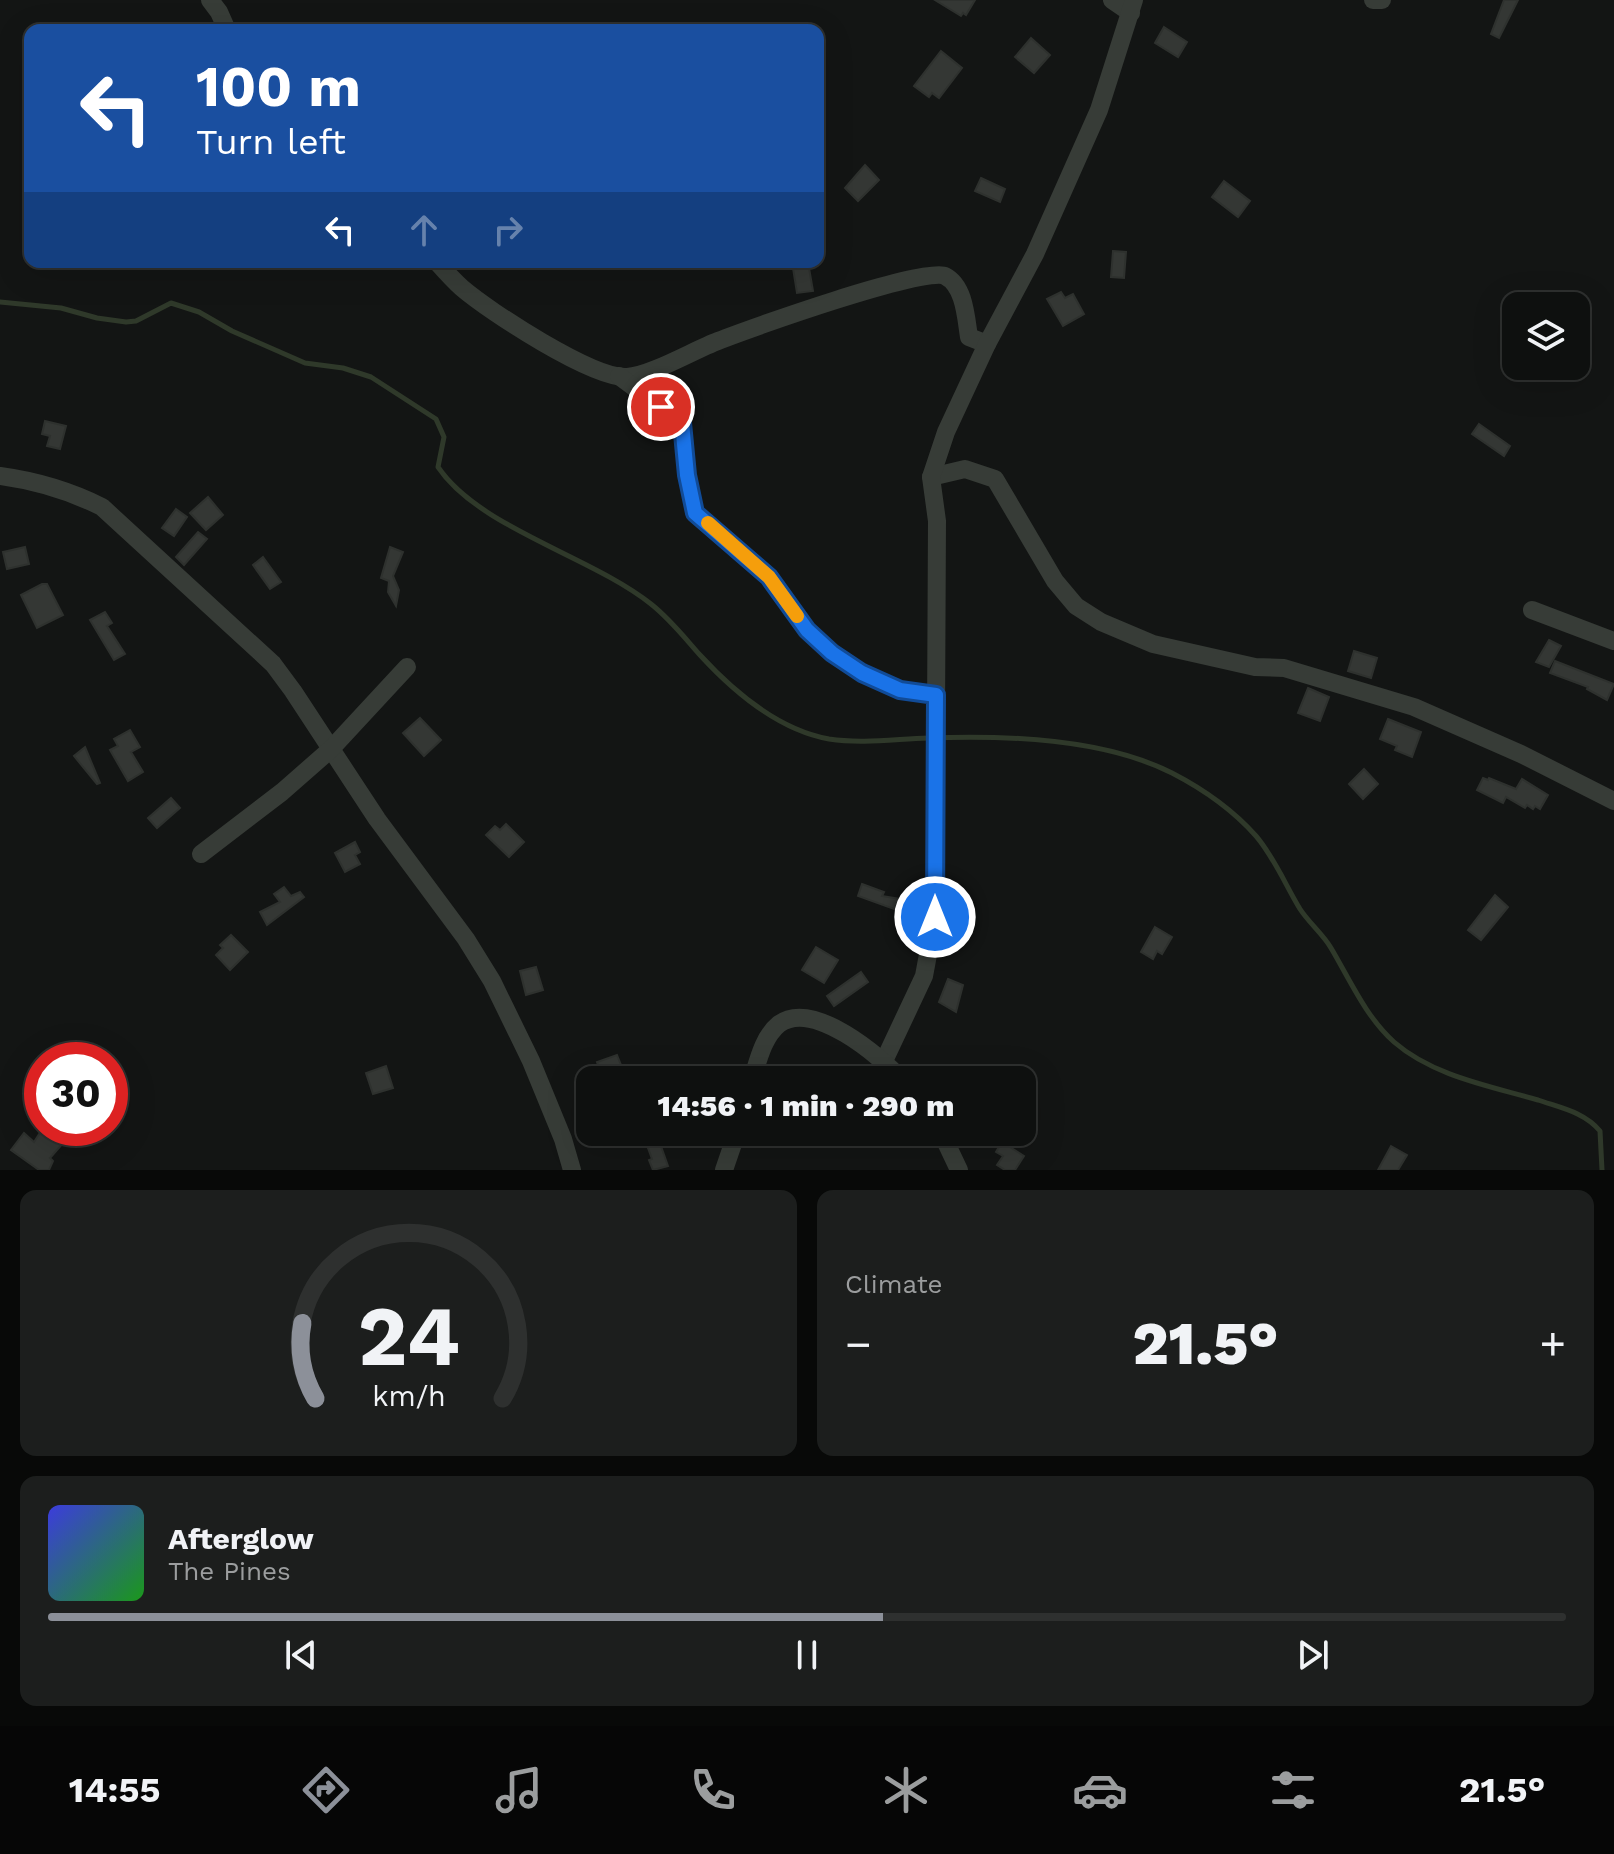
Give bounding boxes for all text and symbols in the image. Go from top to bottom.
text: 100 m [196,54,361,120]
icon: left [64,56,168,160]
text: Turn left [196,121,346,163]
icon: left [318,208,362,252]
icon: ahead [402,208,446,252]
icon: right [486,208,530,252]
map controls [1502,292,1590,380]
button: layers [1502,292,1590,380]
pin [627,373,695,441]
icon: arrive [639,385,683,429]
position arrow [893,875,977,959]
speed limit sign: 30 [24,1042,128,1146]
text: 14:56 · 1 min · 290 m [658,1088,954,1123]
text: Climate [845,1269,943,1299]
text: 24 [357,1288,460,1385]
text: 21.5° [1132,1308,1279,1379]
text: − [845,1318,872,1370]
text: + [1539,1318,1566,1370]
text: km/h [372,1379,445,1413]
text: Afterglow [168,1521,314,1556]
text: The Pines [168,1556,291,1586]
icon: previous [279,1633,323,1677]
icon: pause [785,1633,829,1677]
icon: next [1291,1633,1335,1677]
icon: directions [298,1762,354,1818]
icon: music [491,1762,547,1818]
icon: phone [685,1762,741,1818]
icon: climate [878,1762,934,1818]
icon: car [1072,1762,1128,1818]
icon: filters [1265,1762,1321,1818]
text: 14:55 [69,1769,160,1811]
text: 21.5° [1459,1769,1545,1811]

